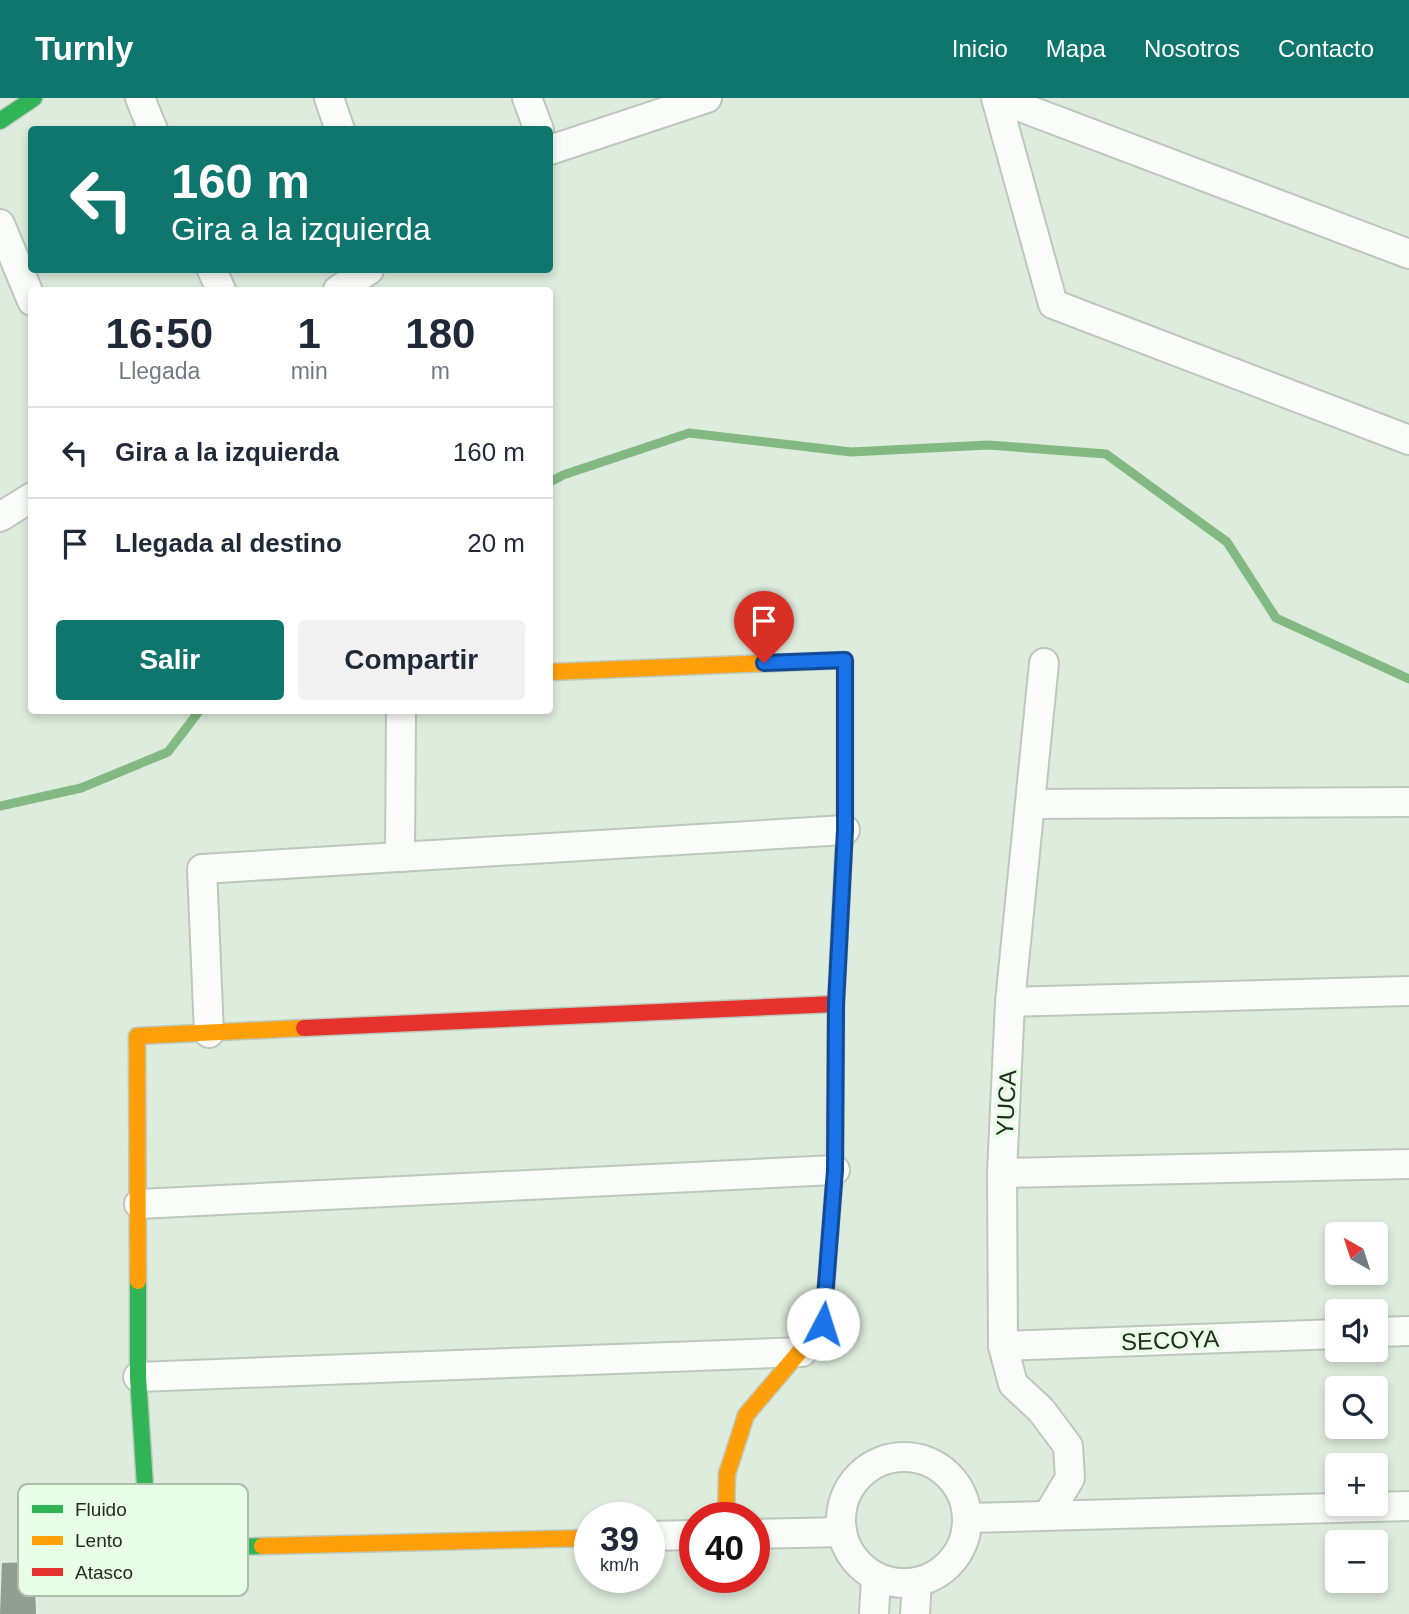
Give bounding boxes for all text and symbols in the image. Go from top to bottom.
text: Turnly [35,30,133,67]
text: Inicio [952,35,1008,62]
text: Mapa [1046,35,1106,62]
text: Nosotros [1144,35,1240,62]
text: Contacto [1278,35,1374,62]
icon: left [56,154,147,245]
text: 160 m [171,154,310,208]
text: Gira a la izquierda [171,211,431,247]
text: 16:50 [106,310,213,357]
text: 1 [297,310,321,357]
text: 180 [405,310,475,357]
text: Llegada [118,358,200,384]
text: min [291,358,328,384]
text: m [431,358,450,384]
icon: left [56,434,94,472]
text: Gira a la izquierda [115,437,339,467]
text: 160 m [453,437,525,467]
icon: arrive [56,525,94,563]
text: Llegada al destino [115,528,342,558]
text: 20 m [467,528,525,558]
pin [734,591,794,663]
icon: arrive [745,602,783,640]
button: Salir [56,620,284,700]
button: Compartir [298,620,525,700]
street label: YUCA [991,1069,1021,1137]
north arrow [1325,1222,1388,1284]
map controls [1325,1222,1388,1593]
position arrow [786,1287,860,1361]
button: sound [1325,1299,1388,1362]
street label: SECOYA [1120,1325,1220,1355]
button: search [1325,1376,1388,1439]
button: + [1325,1453,1388,1516]
legend [18,1484,248,1596]
text: Fluido [75,1499,127,1520]
speed limit sign: 40 [679,1502,770,1593]
text: 39 [600,1519,639,1558]
text: Lento [75,1530,123,1551]
button: − [1325,1530,1388,1593]
text: km/h [600,1555,639,1575]
text: Atasco [75,1562,133,1583]

